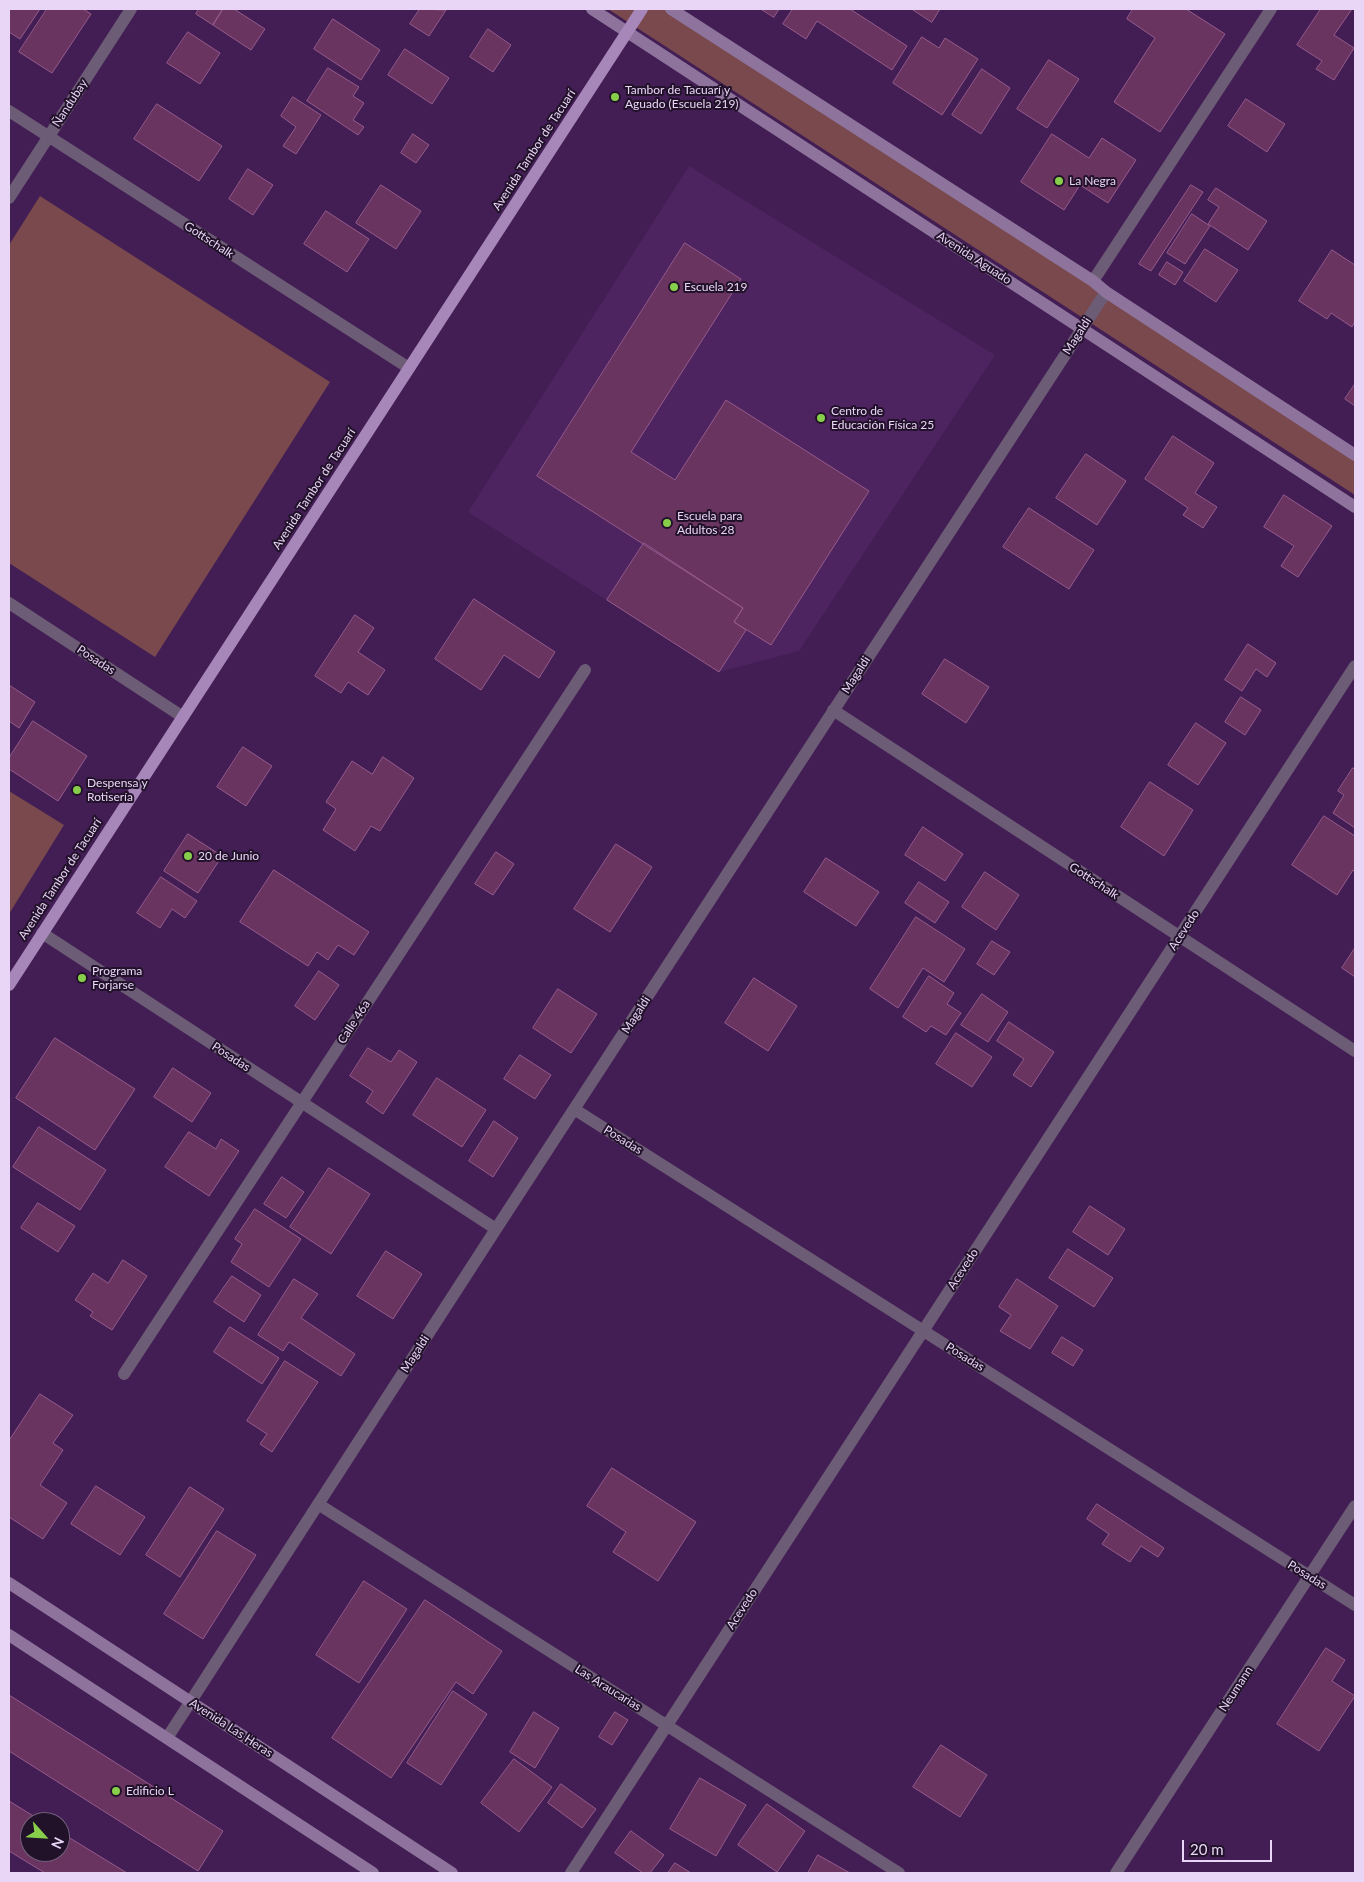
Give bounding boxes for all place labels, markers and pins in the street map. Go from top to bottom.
place label: Tambor de Tacuarí y Aguado (Escuela 219) [625,83,739,111]
marker: Tambor de Tacuarí y Aguado (Escuela 219) [609,91,621,103]
place label: La Negra [1069,174,1116,188]
marker: La Negra [1053,175,1065,187]
place label: Escuela 219 [684,280,748,294]
marker: Escuela 219 [668,281,680,293]
place label: Centro de Educación Física 25 [831,404,934,432]
marker: Centro de Educación Física 25 [815,412,827,424]
place label: Escuela para Adultos 28 [677,509,743,537]
marker: Escuela para Adultos 28 [661,517,673,529]
place label: Despensa y Rotisería [87,776,148,804]
marker: Despensa y Rotisería [71,784,83,796]
place label: 20 de Junio [198,849,259,863]
marker: 20 de Junio [182,850,194,862]
place label: Programa Forjarse [92,964,142,992]
marker: Programa Forjarse [76,972,88,984]
place label: Edificio L [126,1784,174,1798]
marker: Edificio L [110,1785,122,1797]

